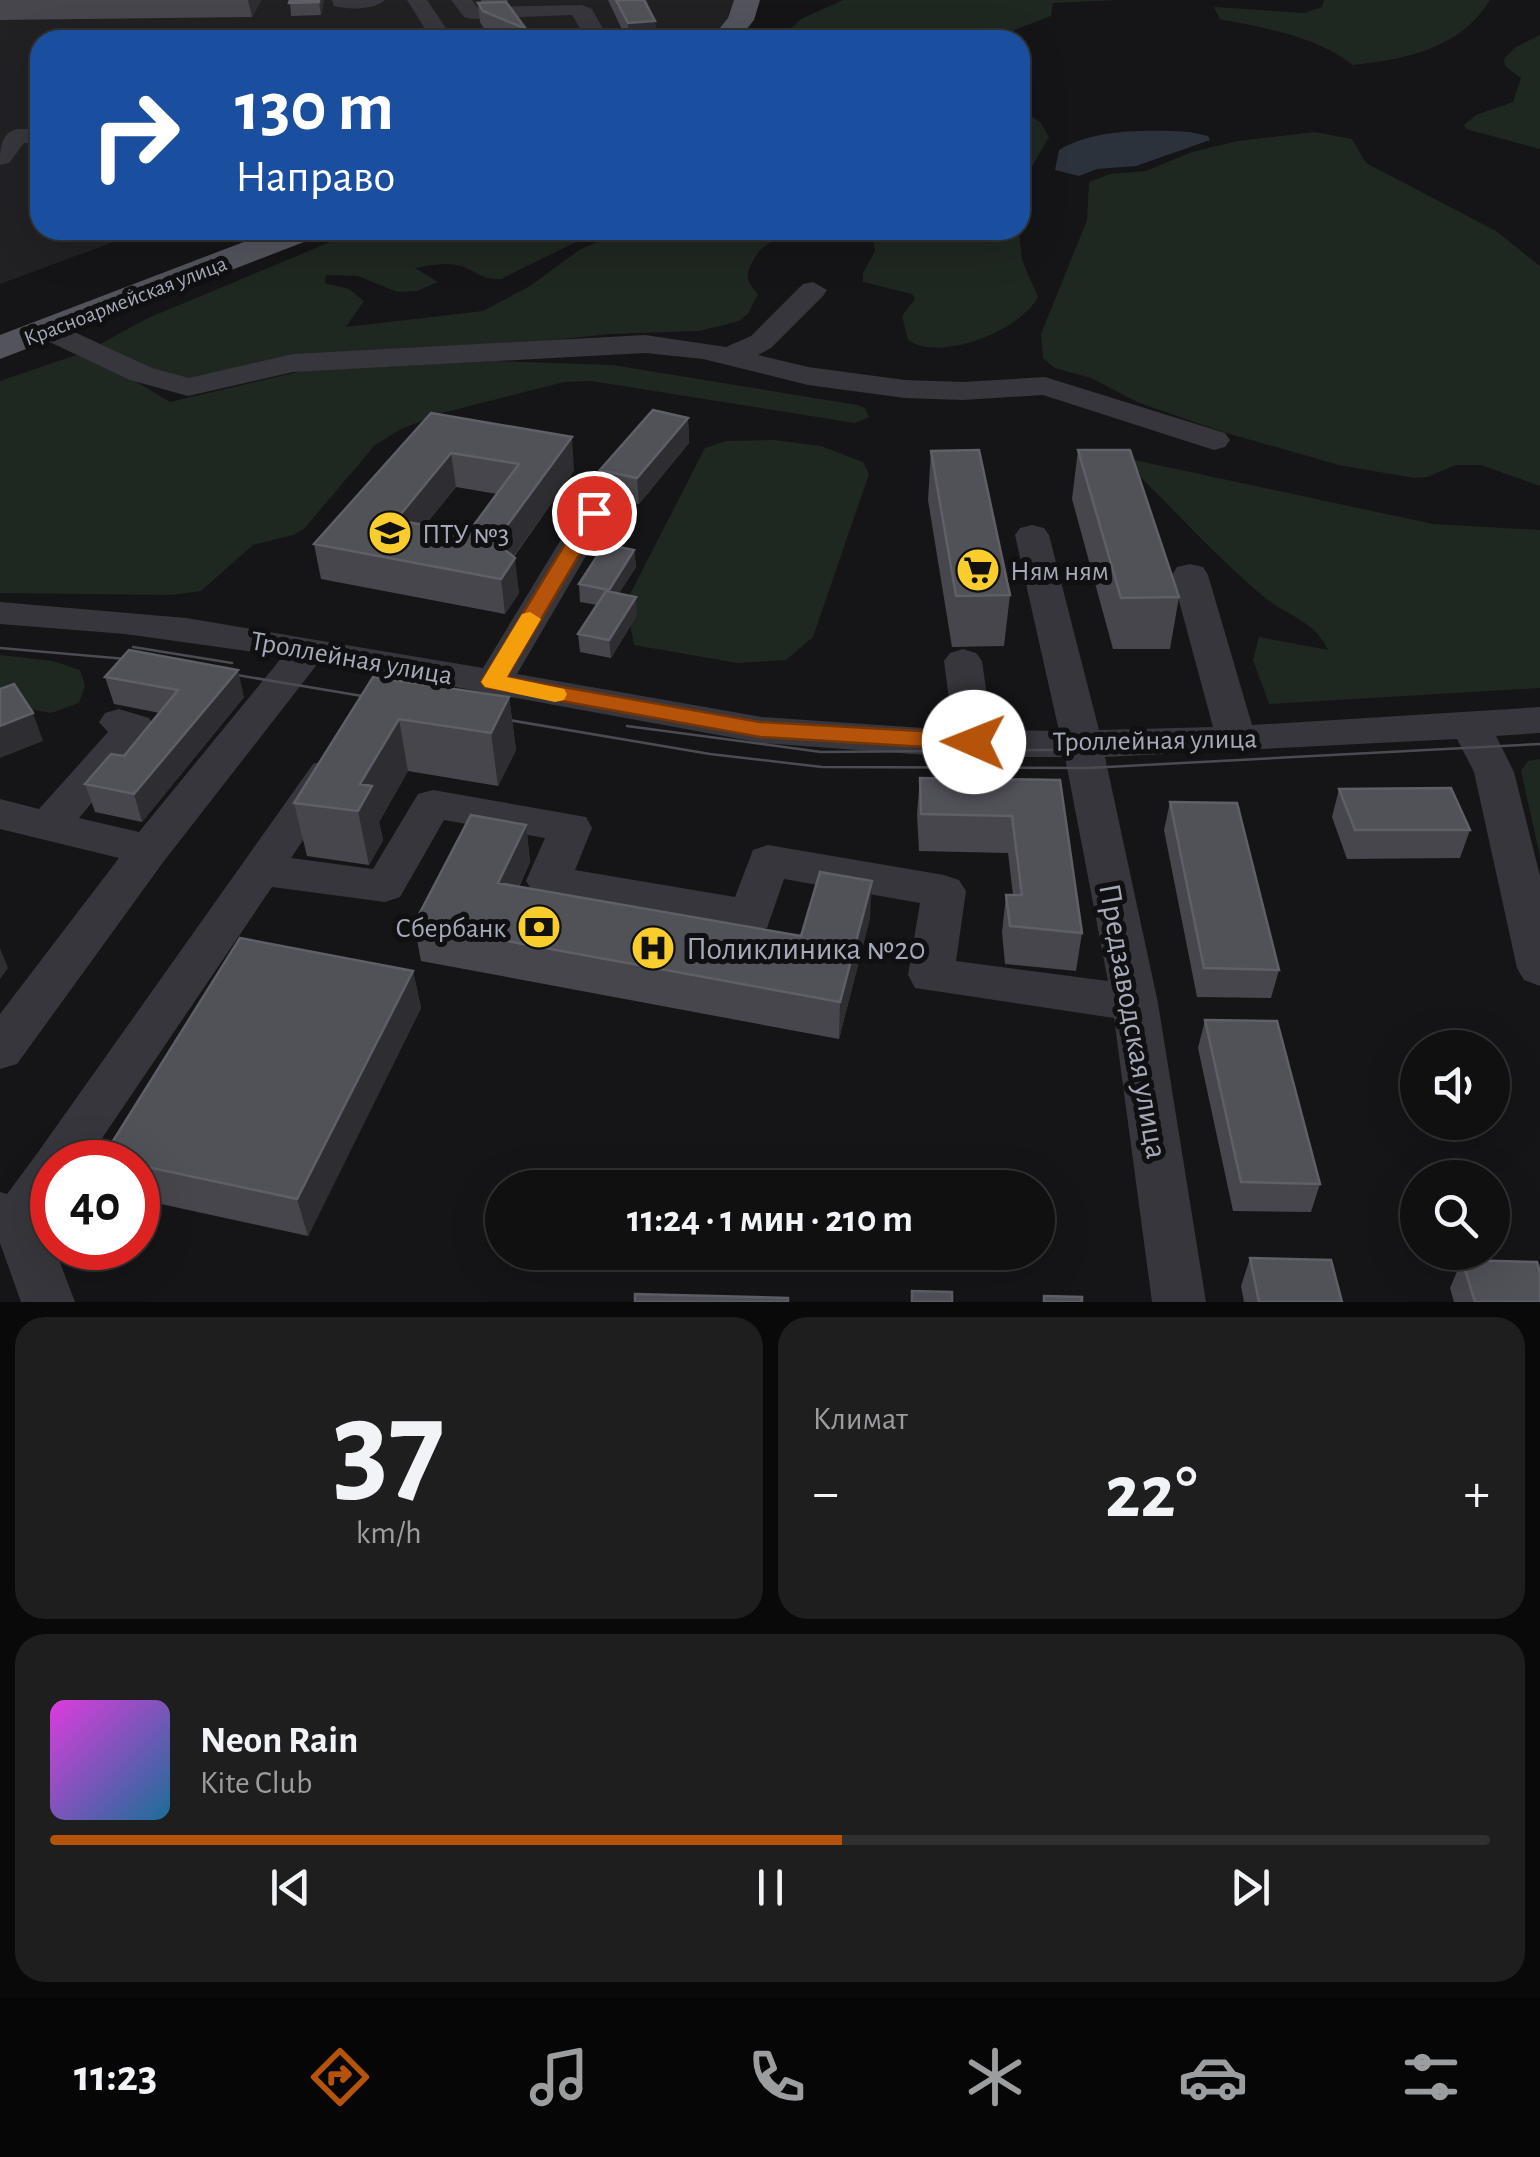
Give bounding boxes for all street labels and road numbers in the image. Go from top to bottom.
street label: Красноармейская улица [21,252,230,350]
street label: Троллейная улица [249,627,455,691]
street label: Троллейная улица [1053,725,1258,757]
street label: Предзаводская улица [1093,881,1173,1161]

